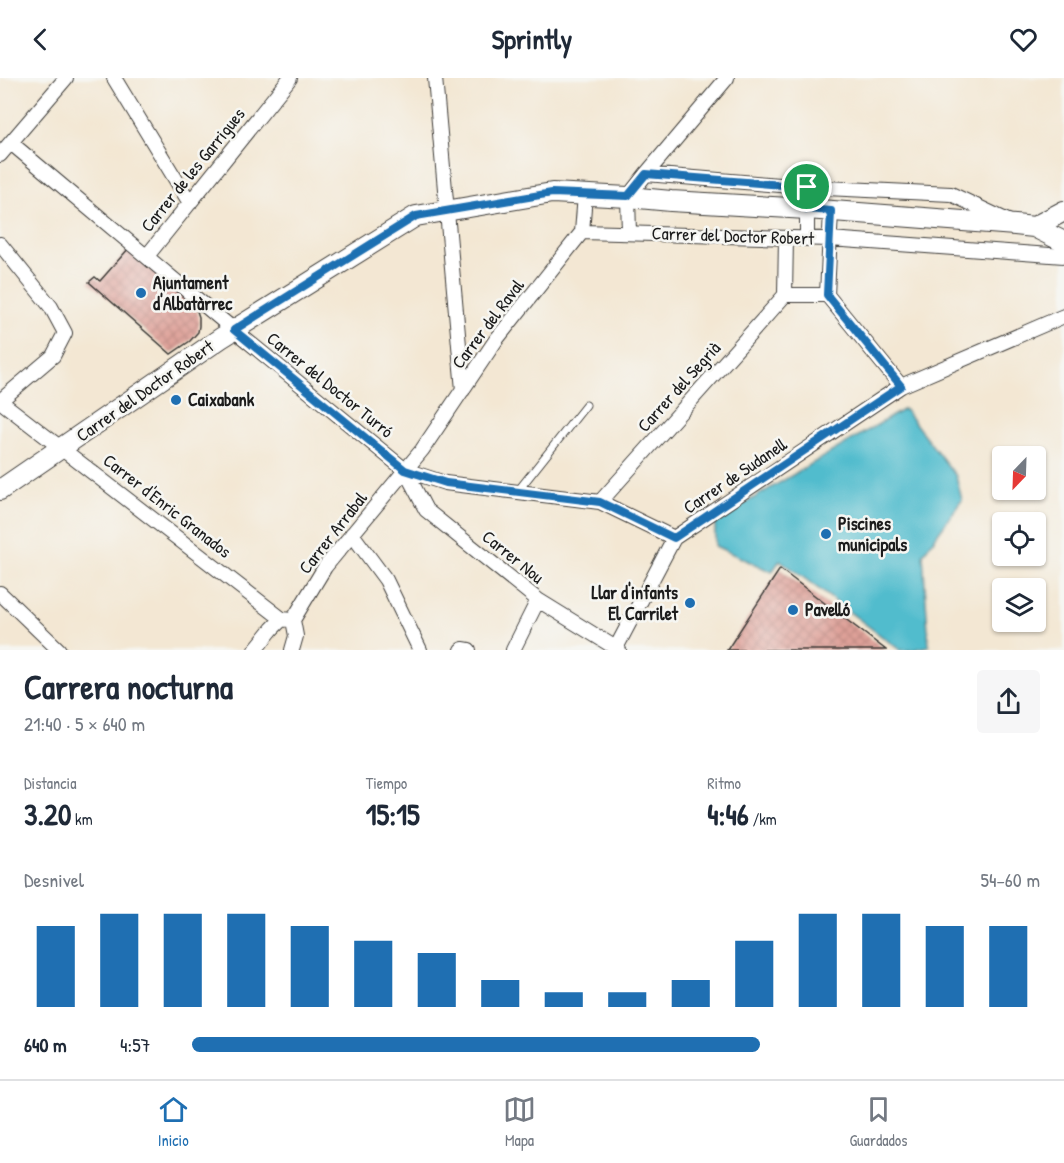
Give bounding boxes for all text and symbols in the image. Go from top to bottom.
text: Sprintly [492,21,572,57]
icon: back [24,23,57,56]
icon: heart [1007,23,1040,56]
street label: Carrer de les Garrigues [135,102,251,237]
pin [781,161,832,212]
icon: arrive [790,170,823,203]
street label: Carrer del Doctor Robert [651,220,815,251]
place label: Ajuntament d'Albatàrrec [153,270,233,316]
street label: Carrer del Raval [446,274,530,374]
marker: Ajuntament d'Albatàrrec [134,286,148,300]
street label: Carrer del Doctor Turró [262,326,399,443]
street label: Carrer del Doctor Robert [71,333,219,447]
street label: Carrer del Segrià [631,336,726,437]
place label: Caixabank [188,387,255,412]
marker: Caixabank [169,393,183,407]
street label: Carrer de Sudanell [678,432,792,519]
north arrow [992,446,1046,500]
map controls [992,446,1046,632]
street label: Carrer d'Enric Granados [98,448,237,564]
street label: Carrer Arrabal [293,486,373,579]
place label: Piscines municipals [838,511,907,558]
button: locate [992,512,1046,566]
street label: Carrer Nou [477,524,550,589]
marker: Piscines municipals [819,527,833,541]
button: layers [992,578,1046,632]
place label: Llar d'infants El Carrilet [591,580,679,626]
marker: Llar d'infants El Carrilet [683,596,697,610]
place label: Pavelló [805,597,851,622]
marker: Pavelló [786,603,800,617]
text: Carrera nocturna [24,665,233,709]
button: share [977,670,1040,733]
text: 21:40 · 5 × 640 m [24,710,145,737]
text: Distancia [24,772,76,794]
text: Tiempo [366,772,407,794]
text: Ritmo [707,772,741,794]
text: 3.20 [24,794,71,834]
text: 15:15 [366,794,420,834]
text: 4:46 [707,794,749,834]
text: km [71,808,93,830]
text: /km [749,808,777,830]
text: Desnivel [24,866,84,893]
text: 54–60 m [981,866,1040,893]
text: 640 m [24,1031,67,1058]
text: 4:57 [120,1031,151,1058]
tab: Inicio [157,1093,190,1151]
tab: Mapa [503,1093,536,1151]
tab: Guardados [849,1093,907,1151]

